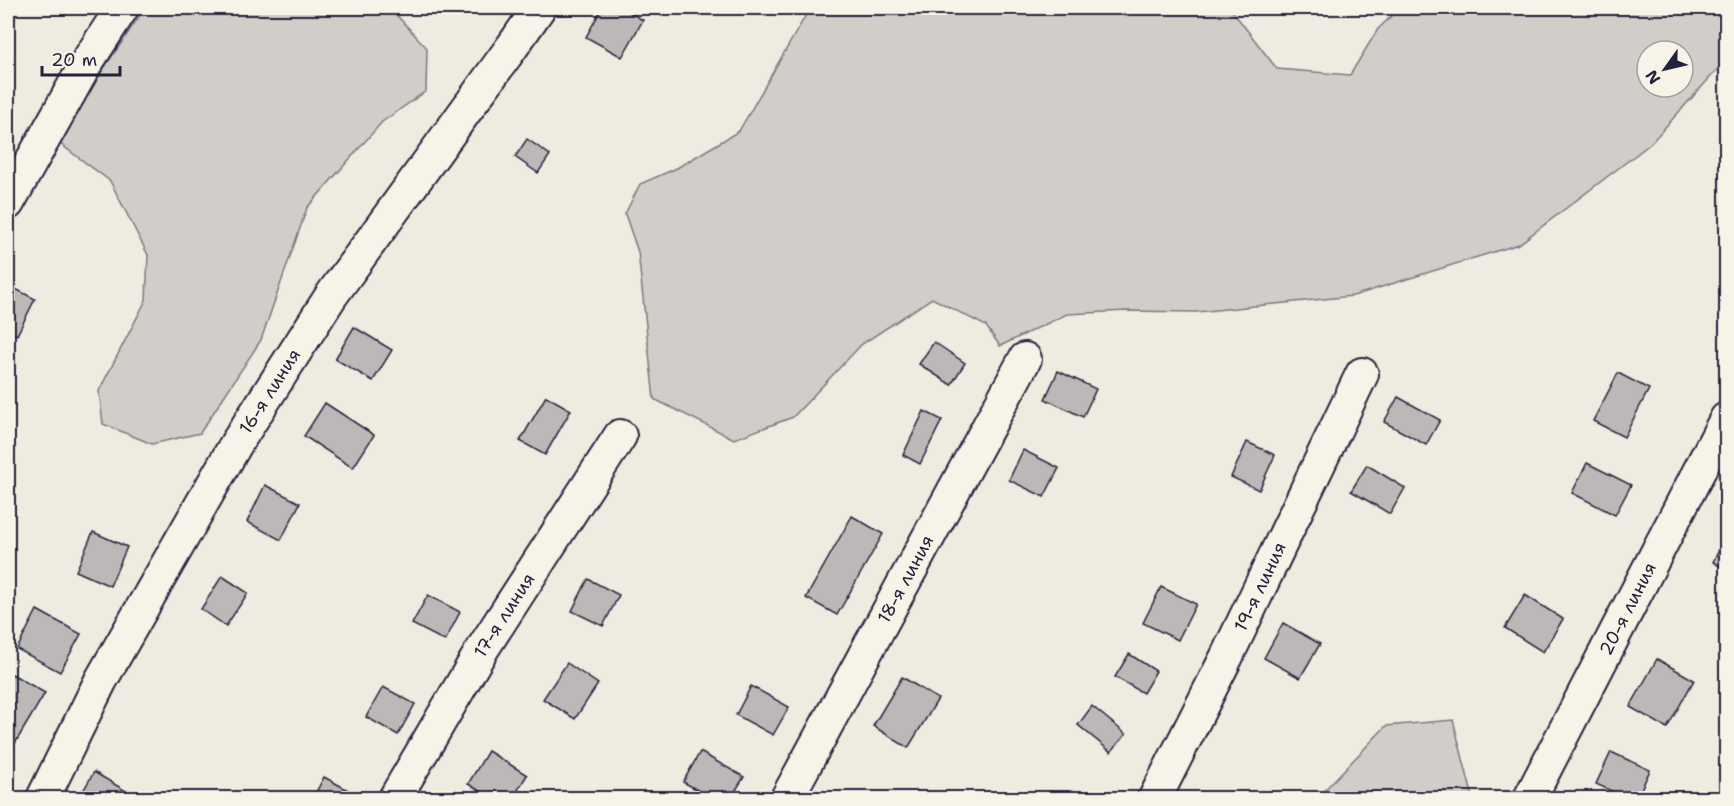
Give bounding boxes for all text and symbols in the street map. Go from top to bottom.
scale bar [42,39,120,77]
north arrow [1635,39,1695,99]
text: 20 m [51,48,97,72]
text: N [1641,66,1665,88]
street label: 16-я линия [234,344,306,438]
street label: 18-я линия [872,531,939,627]
street label: 19-я линия [1229,538,1292,635]
street label: 20-я линия [1594,558,1662,659]
street label: 17-я линия [468,568,540,662]

